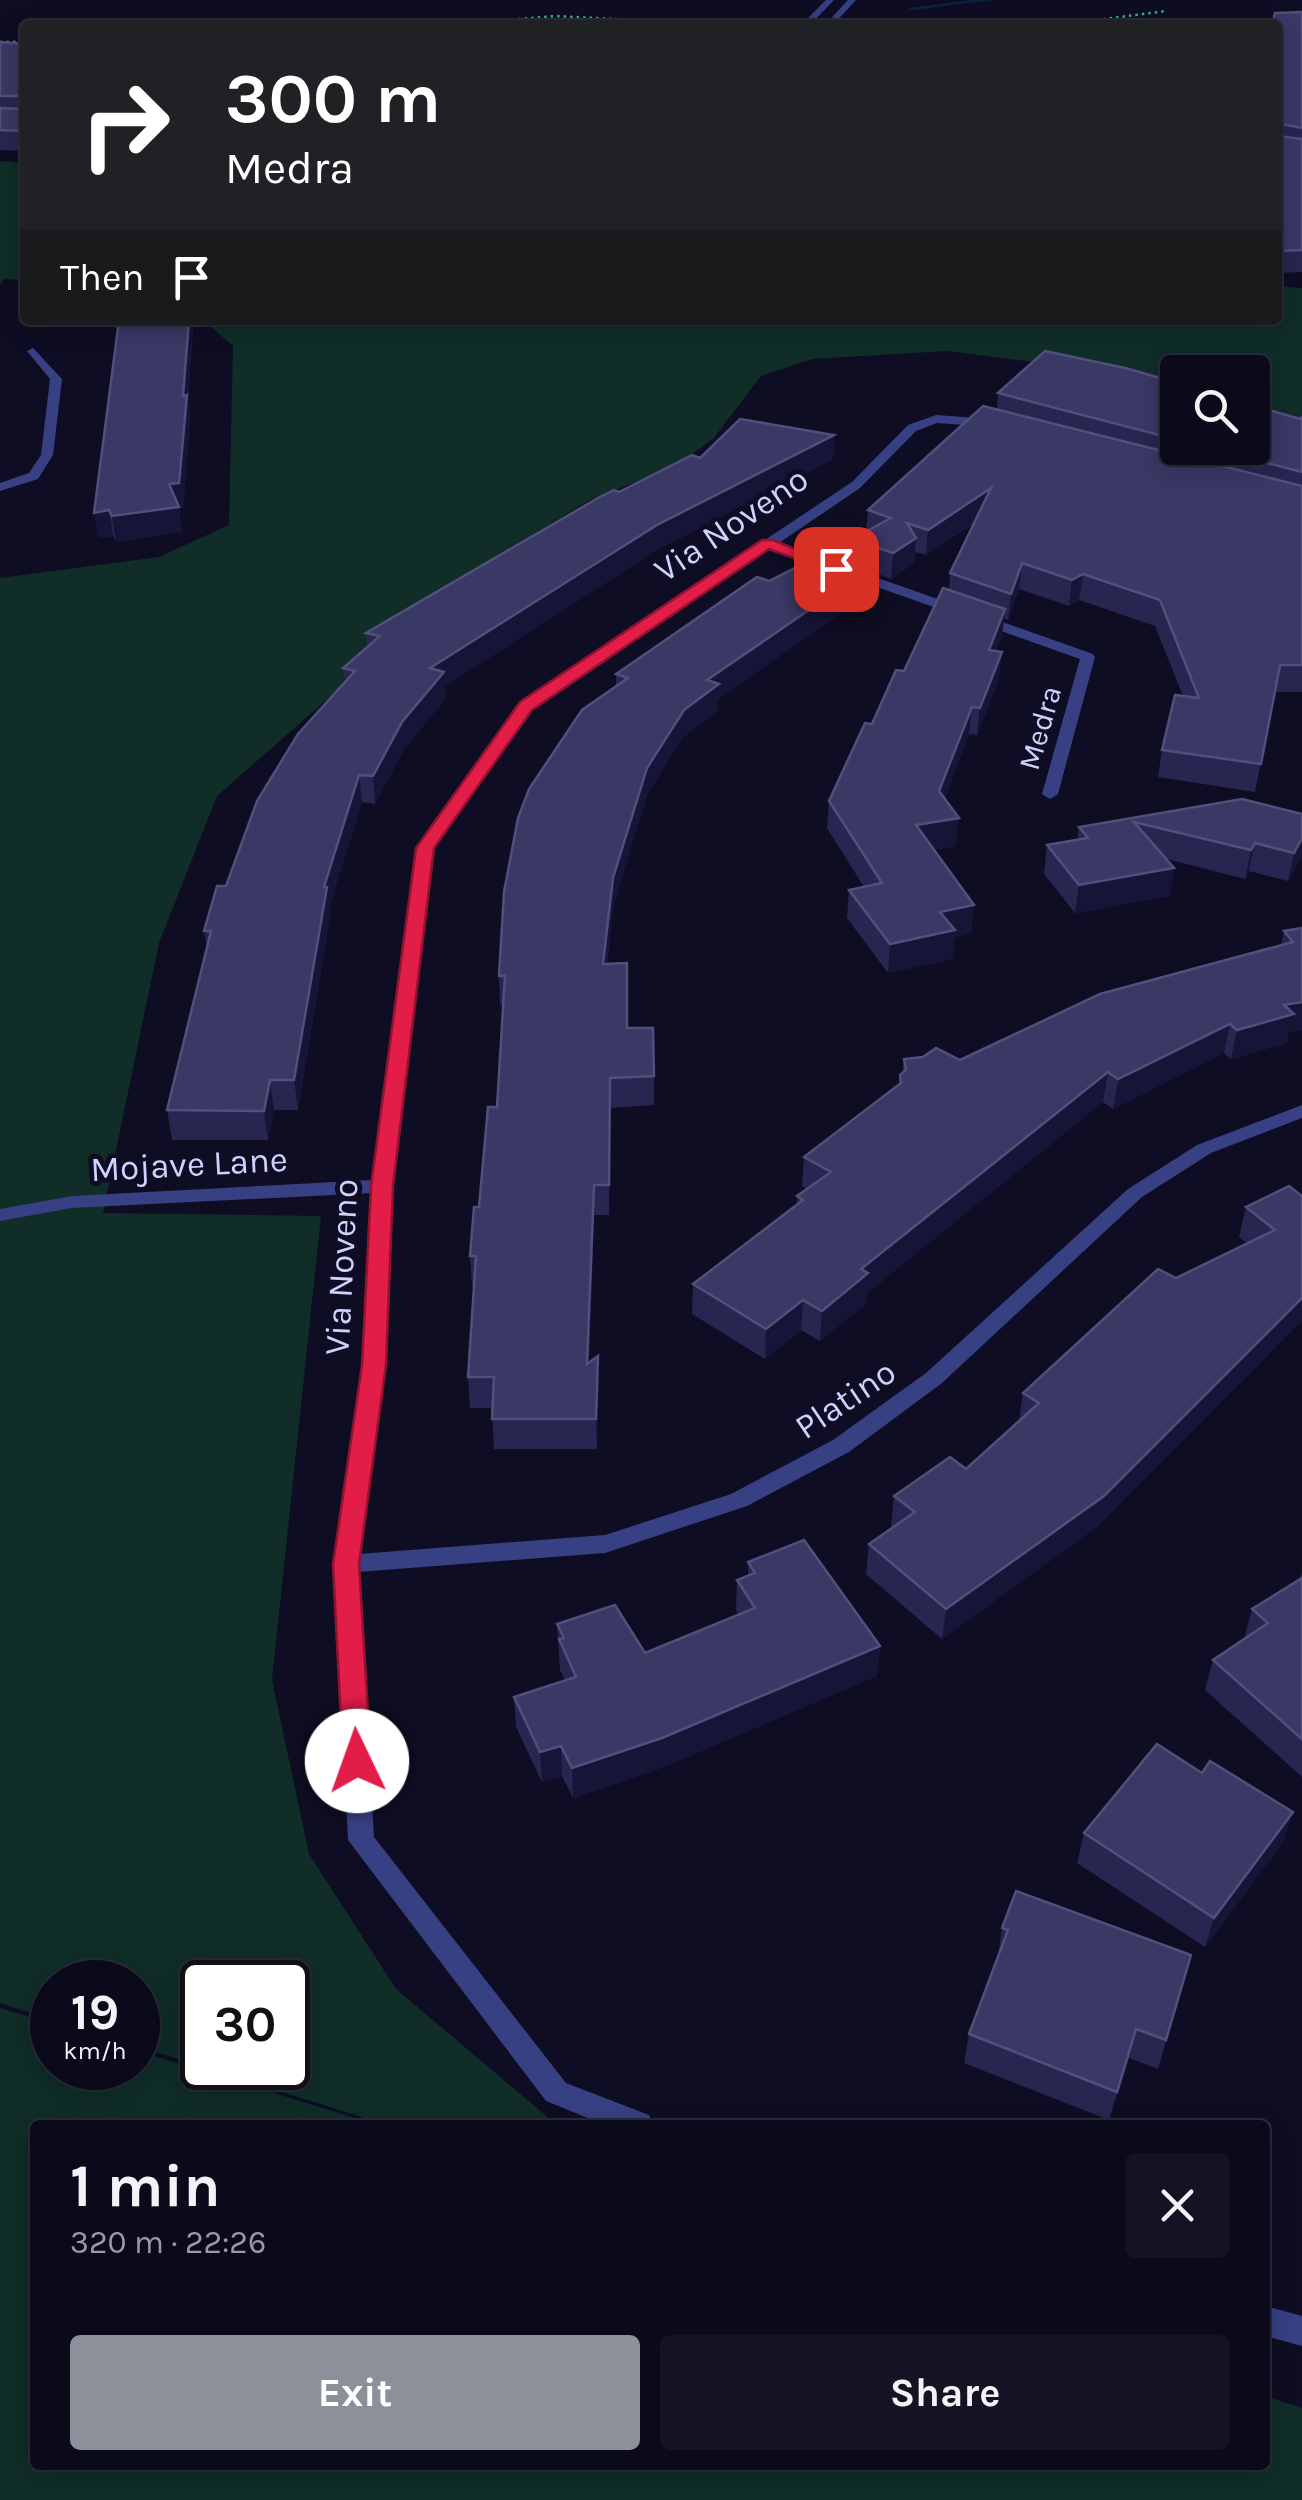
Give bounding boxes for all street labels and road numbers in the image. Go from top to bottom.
street label: Via Noveno [647,458,816,591]
street label: Medra [1011,682,1069,774]
street label: Mojave Lane [89,1139,289,1190]
street label: Via Noveno [316,1178,367,1356]
street label: Platino [787,1351,903,1448]

